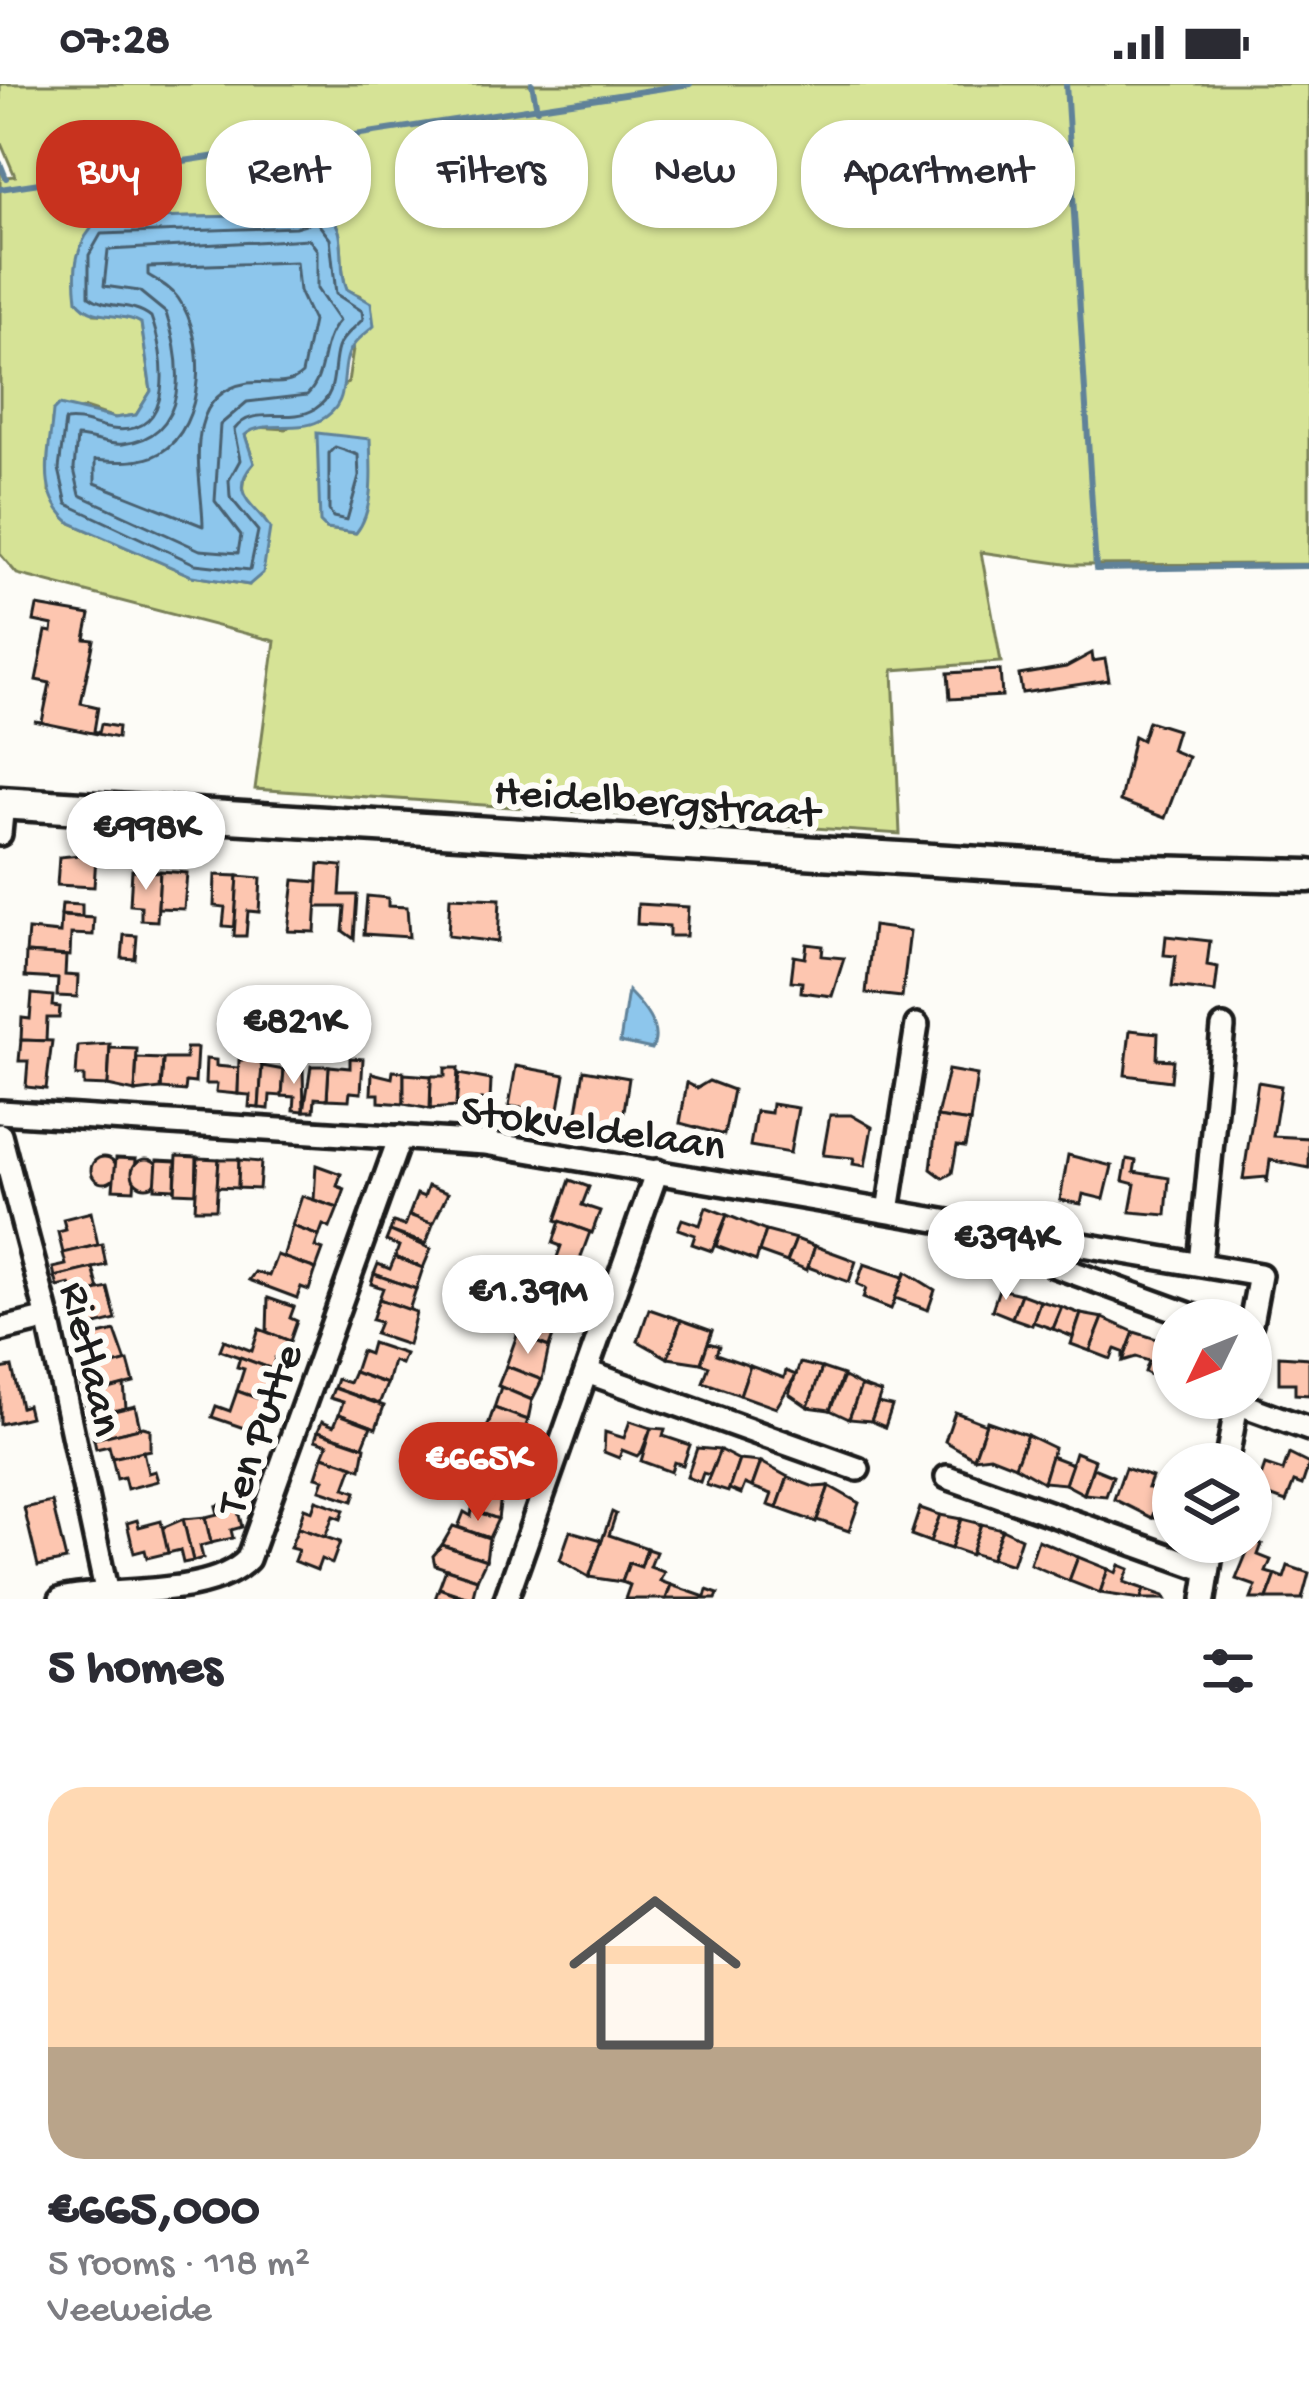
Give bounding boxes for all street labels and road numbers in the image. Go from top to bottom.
street label: Heidelbergstraat [492,768,824,844]
street label: Stokveldelaan [457,1087,729,1176]
street label: Rietlaan [44,1278,131,1442]
street label: Ten Putte [207,1337,319,1526]

